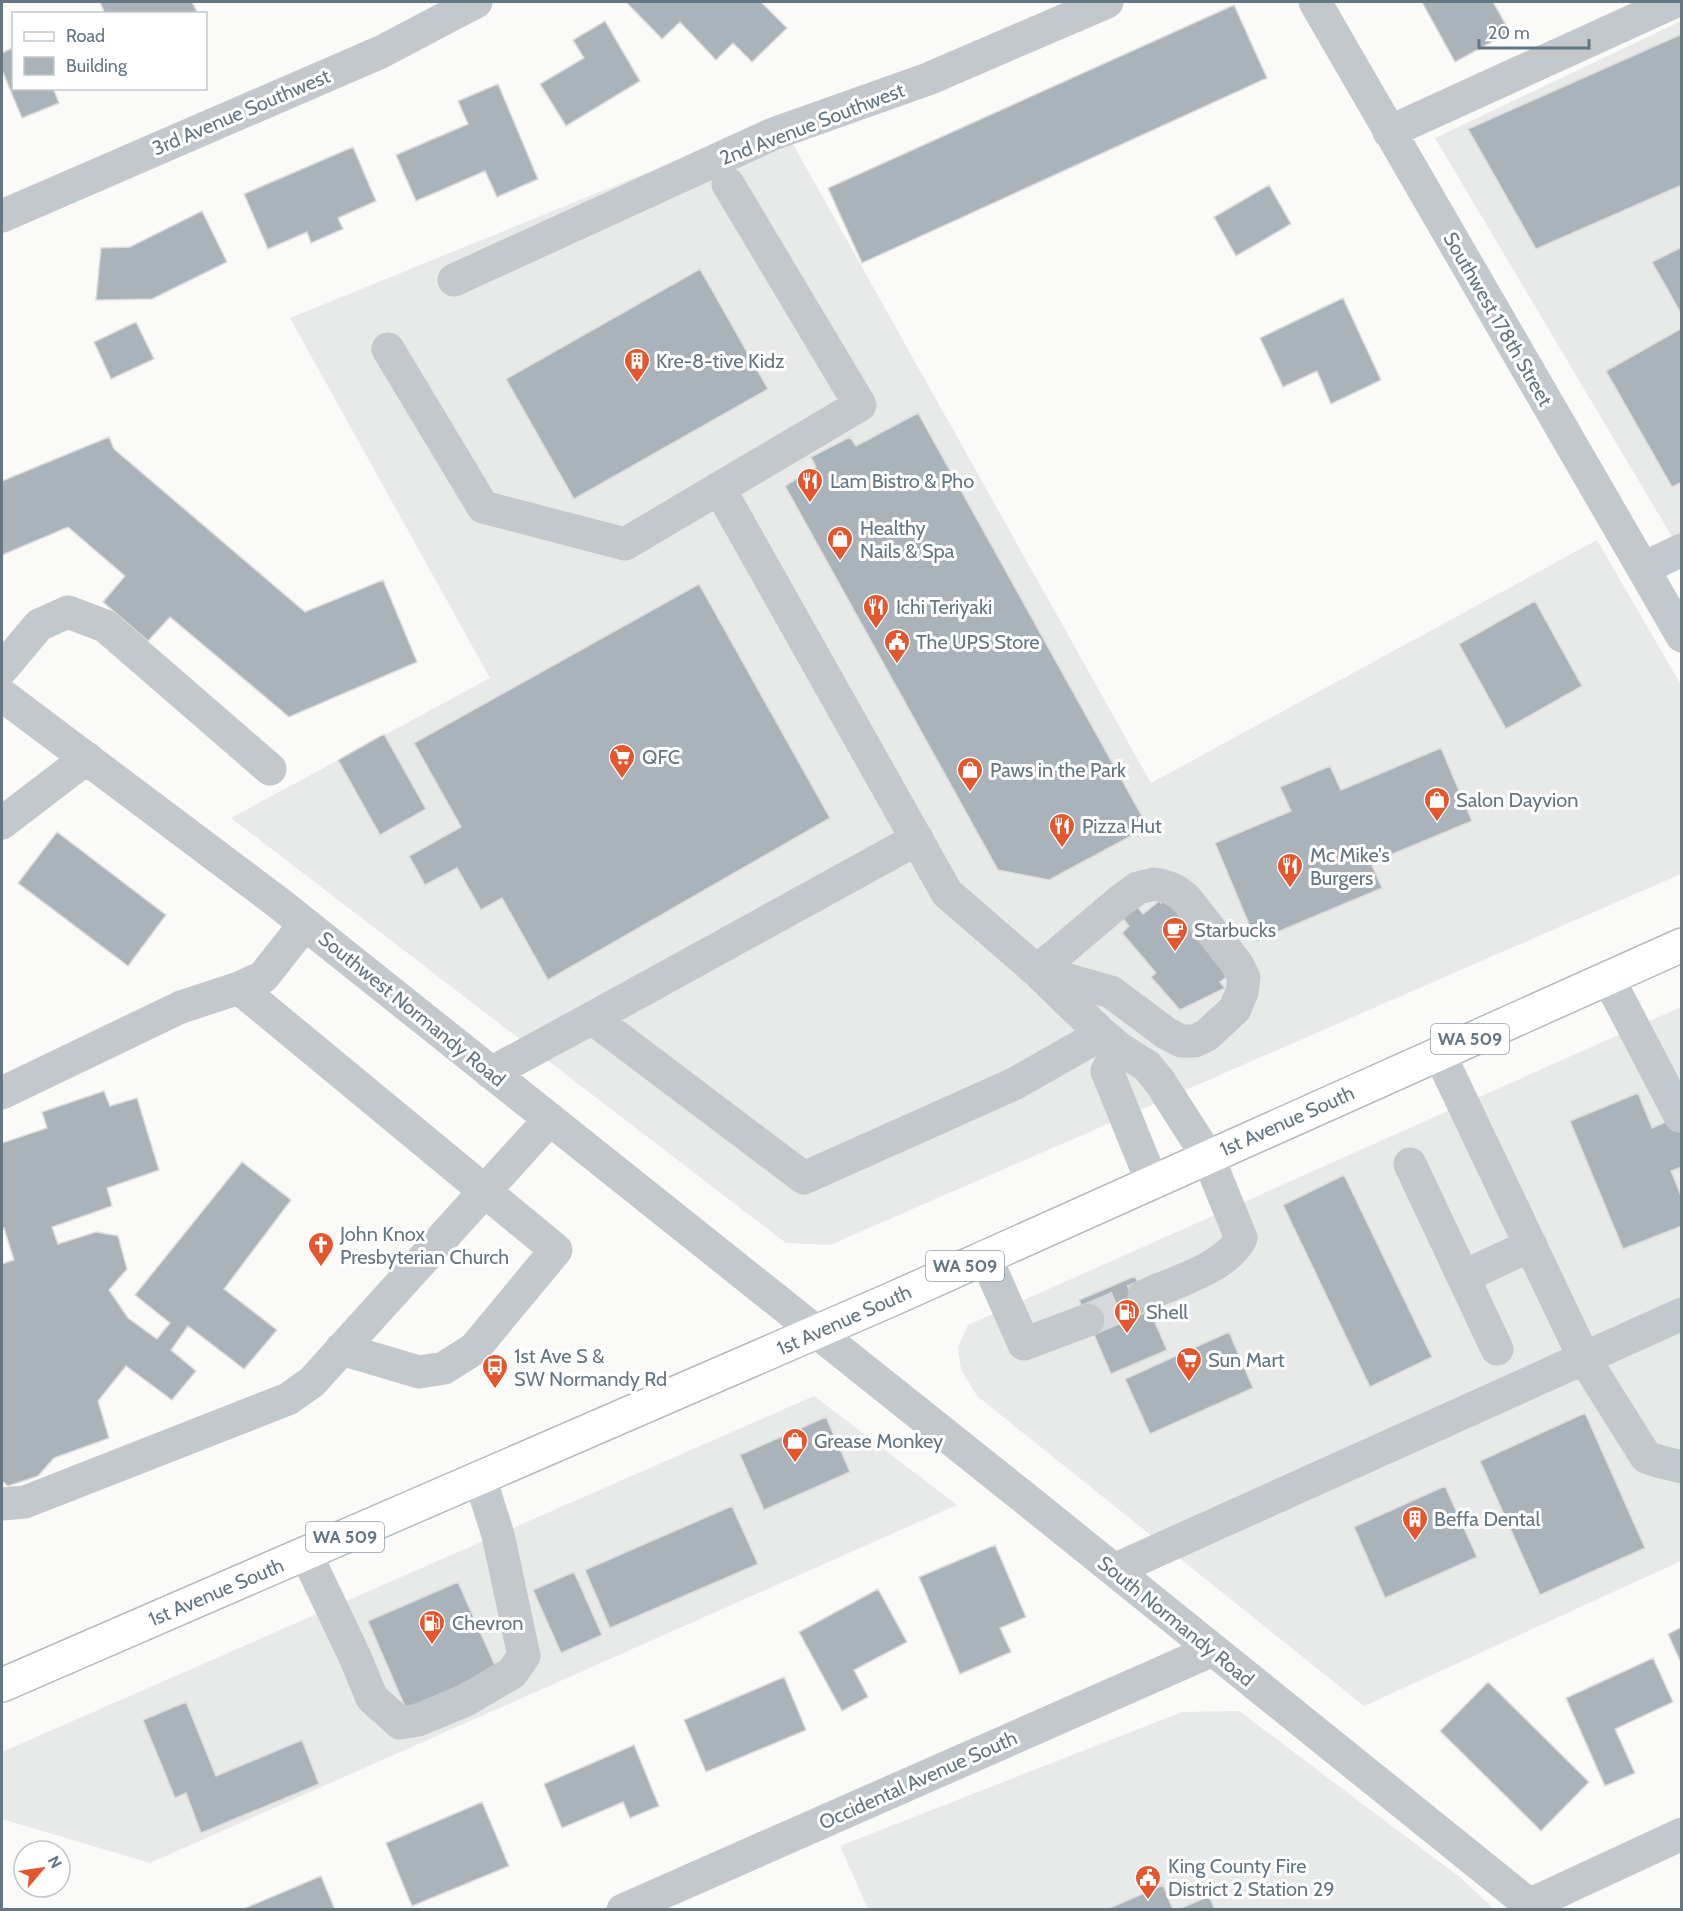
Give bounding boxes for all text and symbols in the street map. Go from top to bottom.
legend [12,12,207,90]
scale bar [1479,12,1588,50]
text: 20 m [1488,22,1530,44]
text: Road [66,25,105,47]
text: Building [66,55,128,77]
street label: 3rd Avenue Southwest [149,64,334,160]
street label: 2nd Avenue Southwest [716,78,908,170]
street label: Southwest 178th Street [1438,228,1558,410]
building icon: Kre-8-tive Kidz [622,346,652,384]
place label: Kre-8-tive Kidz [656,349,784,373]
restaurant icon: Lam Bistro & Pho [795,466,825,504]
place label: Lam Bistro & Pho [830,469,974,493]
place label: Healthy Nails & Spa [860,516,955,563]
shop icon: Healthy Nails & Spa [825,524,855,562]
restaurant icon: Ichi Teriyaki [861,592,891,630]
place label: Ichi Teriyaki [896,595,992,619]
public building icon: The UPS Store [882,627,912,665]
place label: The UPS Store [916,630,1040,654]
supermarket icon: QFC [607,742,637,780]
place label: QFC [642,745,680,769]
shop icon: Paws in the Park [955,755,985,793]
place label: Paws in the Park [990,758,1126,782]
shop icon: Salon Dayvion [1422,785,1452,823]
place label: Salon Dayvion [1456,788,1579,812]
restaurant icon: Pizza Hut [1047,811,1077,849]
place label: Pizza Hut [1082,814,1162,838]
place label: Mc Mike's Burgers [1310,843,1390,890]
restaurant icon: Mc Mike's Burgers [1275,851,1305,889]
cafe icon: Starbucks [1160,915,1190,953]
place label: Starbucks [1194,918,1276,942]
street label: Southwest Normandy Road [314,926,510,1092]
road number: WA 509 [1431,1024,1509,1054]
street label: 1st Avenue South [1216,1081,1358,1161]
place label: John Knox Presbyterian Church [339,1222,509,1269]
church icon: John Knox Presbyterian Church [306,1230,336,1268]
road number: WA 509 [926,1251,1004,1281]
street label: 1st Avenue South [773,1280,915,1360]
fuel station icon: Shell [1112,1297,1142,1335]
place label: Shell [1146,1300,1188,1324]
place label: 1st Ave S & SW Normandy Rd [514,1344,667,1391]
supermarket icon: Sun Mart [1174,1345,1204,1383]
place label: Sun Mart [1208,1348,1285,1372]
bus stop icon: 1st Ave S & SW Normandy Rd [480,1352,510,1390]
shop icon: Grease Monkey [780,1426,810,1464]
place label: Grease Monkey [814,1429,943,1453]
building icon: Beffa Dental [1400,1504,1430,1542]
place label: Beffa Dental [1434,1507,1540,1531]
road number: WA 509 [306,1522,384,1552]
street label: South Normandy Road [1093,1551,1259,1691]
street label: 1st Avenue South [145,1553,287,1631]
fuel station icon: Chevron [417,1608,447,1646]
place label: Chevron [452,1611,523,1635]
street label: Occidental Avenue South [815,1725,1021,1835]
north arrow [12,1839,72,1899]
text: N [44,1852,66,1872]
place label: King County Fire District 2 Station 29 [1168,1854,1335,1901]
public building icon: King County Fire District 2 Station 29 [1133,1863,1163,1901]

